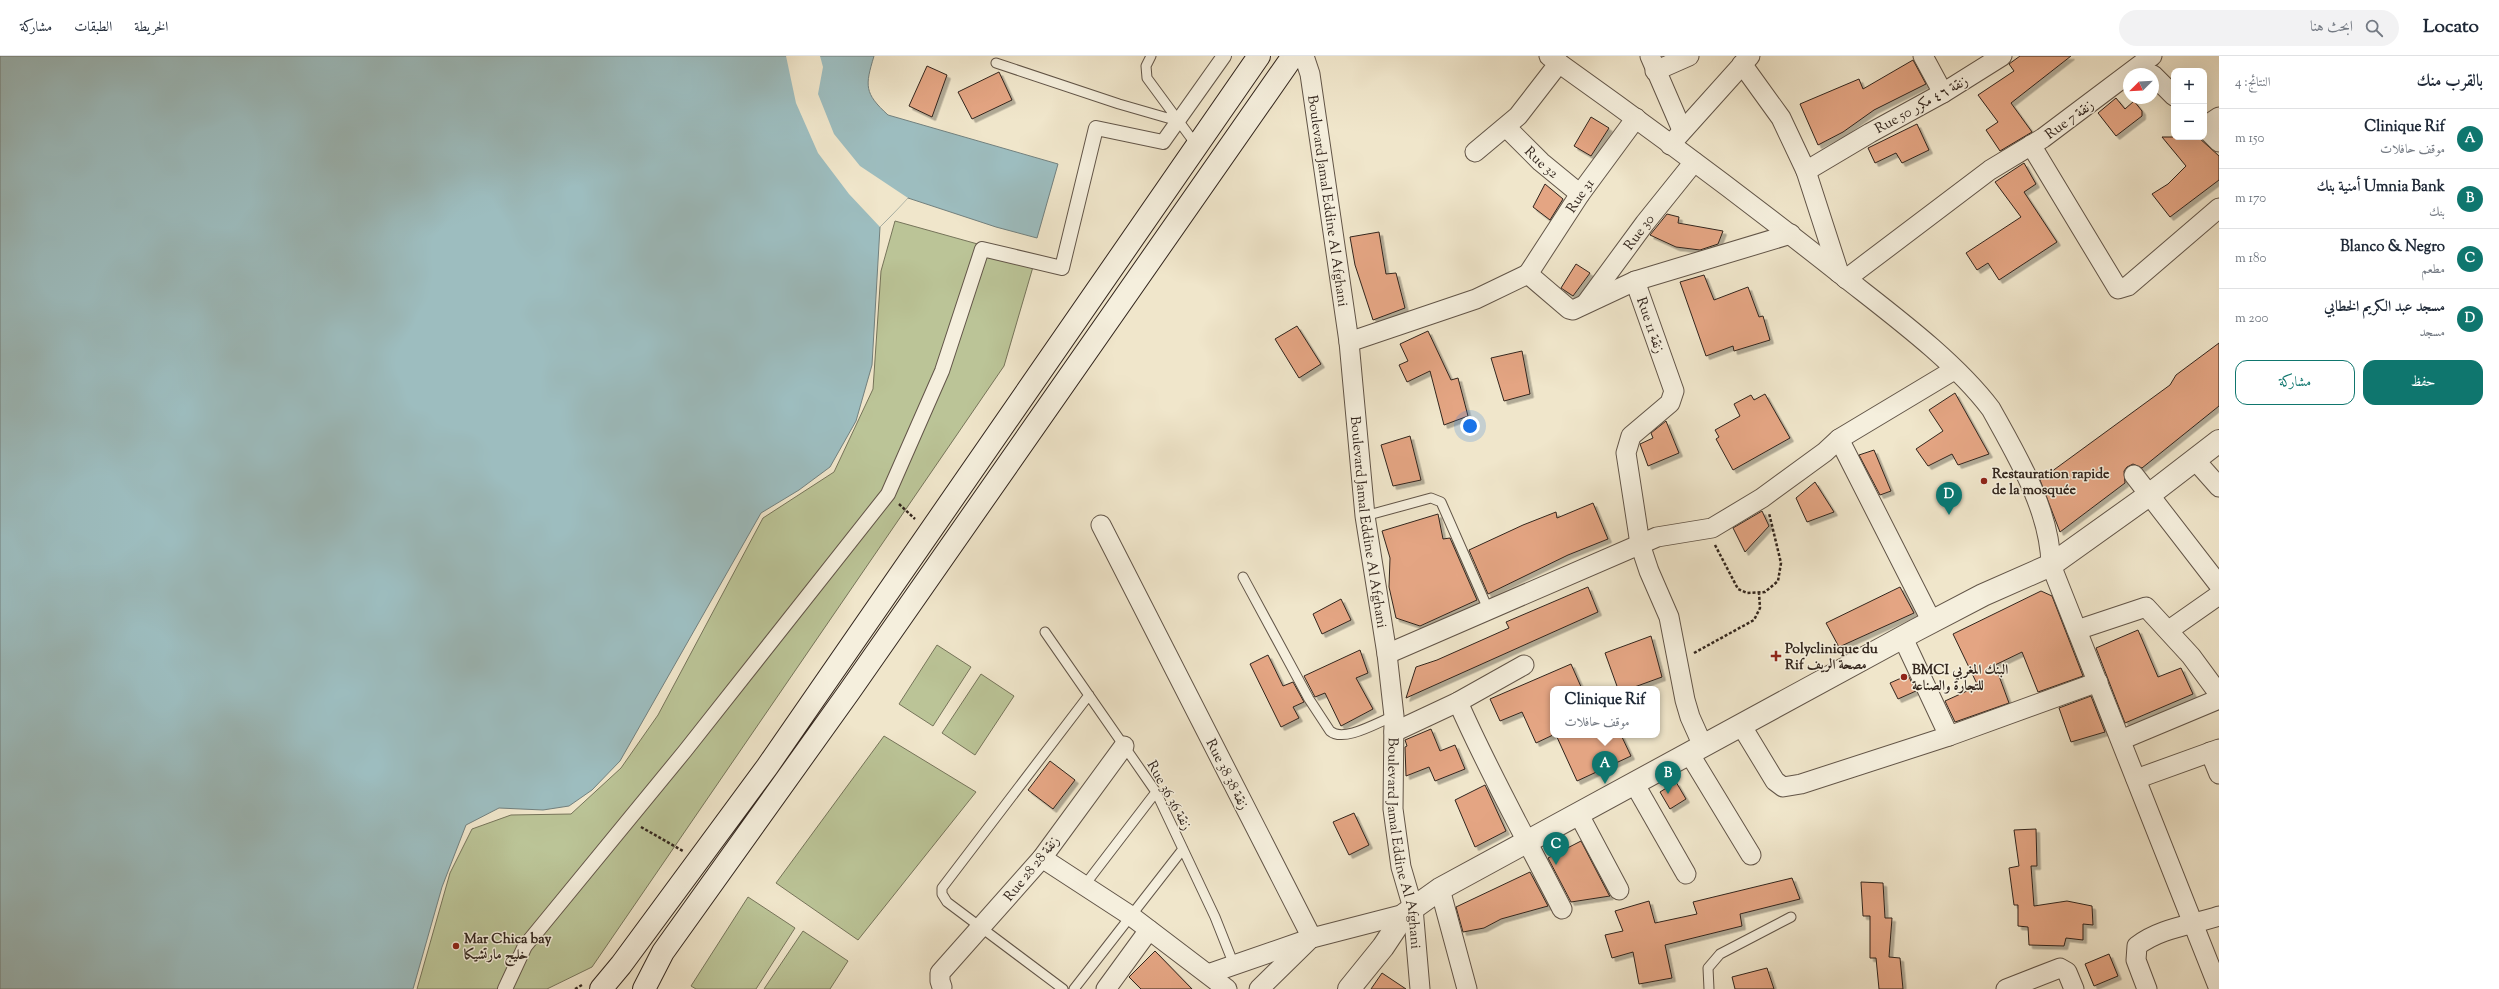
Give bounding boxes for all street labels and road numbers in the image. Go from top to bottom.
street label: Rue 50 زنقة ٤٦ مكرر [1872,72,1972,140]
street label: Boulevard Jamal Eddine Al Afghani [1301,94,1352,308]
street label: Rue 7 زنقة [2042,96,2099,145]
street label: Rue 32 [1519,143,1562,184]
street label: Rue 31 [1562,175,1600,218]
street label: Rue 30 [1620,211,1660,255]
street label: Rue 11 زنقة [1630,295,1668,357]
street label: Boulevard Jamal Eddine Al Afghani [1344,415,1391,630]
street label: Rue 38 زنقة 38 [1200,736,1253,814]
street label: Boulevard Jamal Eddine Al Afghani [1381,737,1424,950]
street label: Rue 36 زنقة 36 [1141,757,1196,834]
street label: Rue 28 زنقة 28 [1000,832,1065,906]

